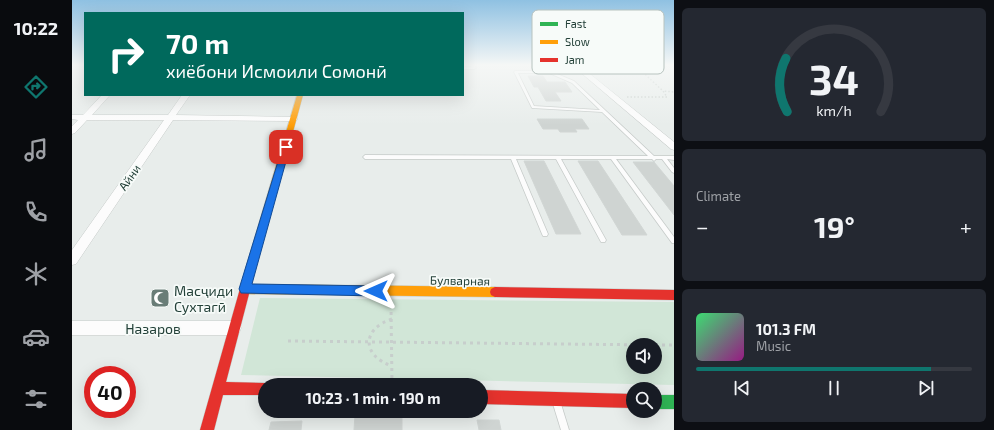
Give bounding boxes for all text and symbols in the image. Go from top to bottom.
legend [532,10,664,74]
text: 10:22 [14,17,58,39]
text: Fast [565,17,587,30]
text: 70 m [166,26,229,60]
icon: right [100,28,152,80]
text: Slow [565,35,590,48]
text: Jam [565,53,584,66]
text: 34 [809,53,859,103]
text: хиёбони Исмоили Сомонӣ [166,60,387,82]
icon: directions [22,73,50,101]
text: km/h [816,102,852,119]
pin [269,130,303,164]
icon: music [22,136,50,164]
icon: arrive [275,136,297,158]
street label: Айни [115,161,143,193]
text: Climate [696,188,741,204]
icon: phone [22,198,50,226]
text: 19° [814,208,855,244]
text: − [696,213,709,239]
text: + [960,213,972,239]
icon: climate [22,260,50,288]
position arrow [355,270,397,312]
street label: Булварная [430,272,490,289]
place label: Масҷиди Сухтагӣ [174,282,233,315]
mosque icon: Масҷиди Сухтагӣ [149,287,171,309]
street label: Назаров [125,320,181,337]
text: 101.3 FM [756,320,816,338]
icon: car [22,323,50,351]
map controls [626,338,662,418]
button: sound [626,338,662,374]
text: Music [756,338,791,354]
speed limit sign: 40 [84,366,136,418]
icon: previous [731,377,753,399]
icon: pause [823,377,845,399]
icon: next [915,377,937,399]
button: search [626,382,662,418]
icon: filters [22,385,50,413]
text: 10:23 · 1 min · 190 m [306,389,440,407]

